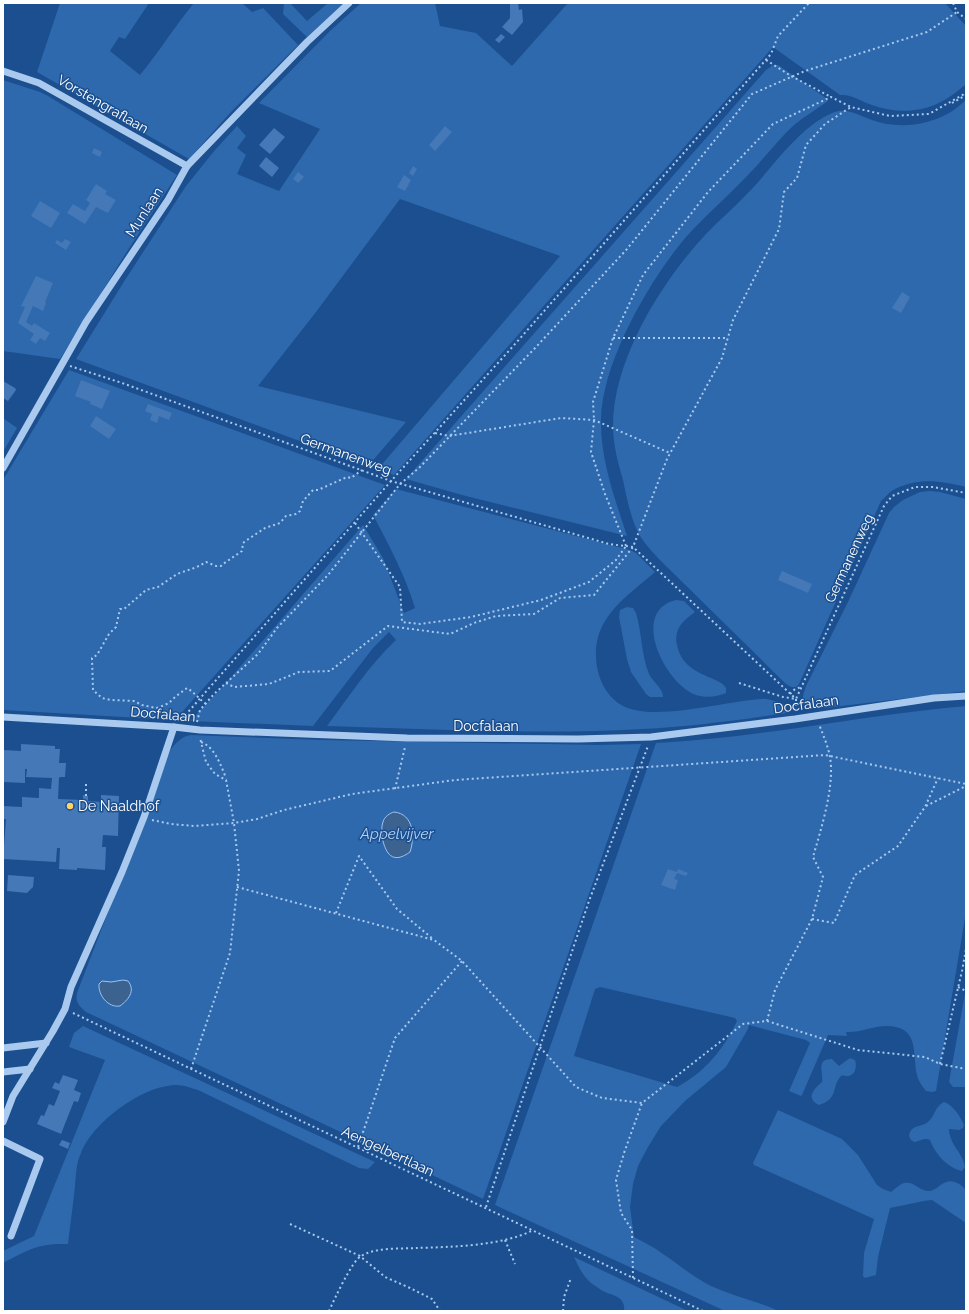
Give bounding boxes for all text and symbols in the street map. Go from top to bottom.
street label: Vorstengraflaan [55,72,151,136]
street label: Munlaan [122,184,166,240]
street label: Germanenweg [298,430,394,478]
street label: Germanenweg [821,511,877,605]
street label: Docfalaan [772,692,840,716]
street label: Docfalaan [130,703,196,725]
street label: Docfalaan [453,718,519,734]
place label: De Naaldhof [78,798,161,814]
marker: De Naaldhof [65,801,75,811]
water label: Appelvijver [359,825,435,843]
street label: Aengelbertlaan [339,1123,437,1179]

